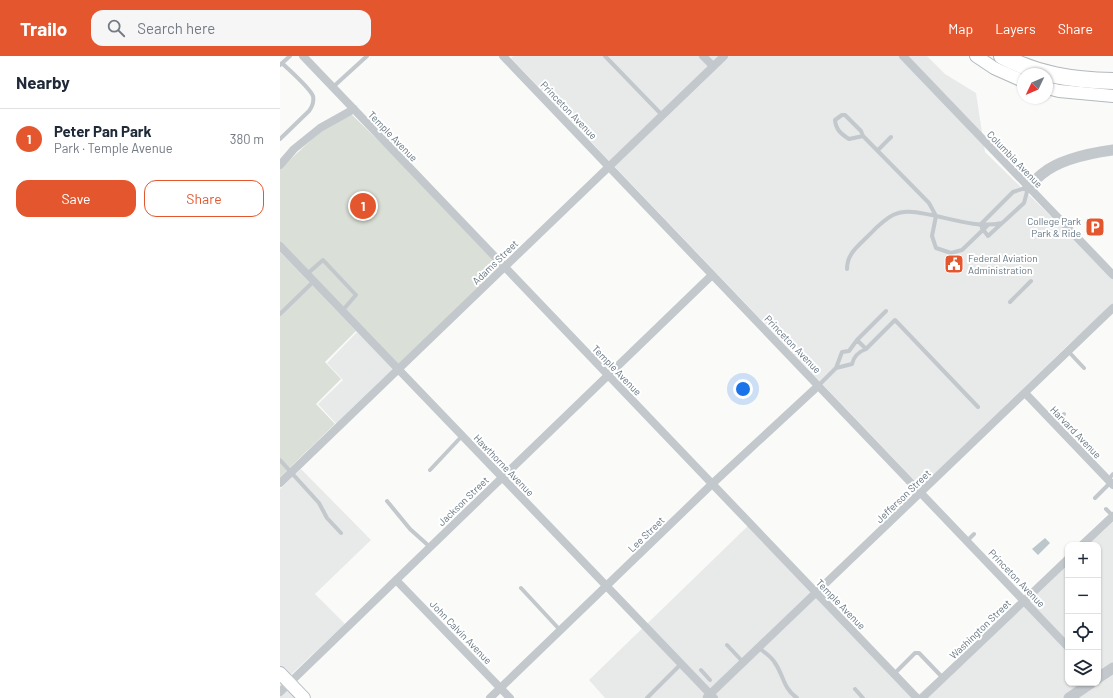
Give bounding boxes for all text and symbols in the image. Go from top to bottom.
search box [91,10,371,46]
text: Trailo [20,17,67,40]
icon: search [105,17,127,39]
text: Search here [137,19,215,37]
text: Map [948,20,973,37]
text: Layers [995,20,1036,37]
text: Share [1058,20,1093,37]
north arrow [1017,68,1053,104]
text: Nearby [16,72,70,92]
street label: Princeton Avenue [538,79,600,141]
street label: Temple Avenue [366,108,420,164]
text: Peter Pan Park [54,122,152,140]
street label: Columbia Avenue [985,128,1045,190]
text: 1 [27,131,31,147]
text: 380 m [230,131,264,147]
text: Park · Temple Avenue [54,140,173,156]
button: Save [16,180,136,217]
button: Share [144,180,264,217]
pin: 1 [350,191,376,221]
place label: College Park Park & Ride [1027,215,1081,239]
parking icon: College Park Park & Ride [1084,216,1106,238]
street label: Adams Street [470,237,521,287]
place label: Federal Aviation Administration [968,252,1038,276]
public building icon: Federal Aviation Administration [943,253,965,275]
street label: Princeton Avenue [762,313,824,375]
street label: Temple Avenue [590,342,644,398]
your location [733,379,753,399]
street label: Harvard Avenue [1048,403,1104,461]
street label: Hawthorne Avenue [471,432,537,498]
street label: Jefferson Street [873,467,933,525]
street label: Jackson Street [435,474,491,528]
street label: Lee Street [625,514,667,554]
map controls [1065,542,1101,686]
button: + [1065,542,1101,578]
street label: Princeton Avenue [986,547,1048,609]
street label: Temple Avenue [814,576,868,632]
button: − [1065,578,1101,614]
street label: Washington Street [947,596,1013,661]
street label: John Calvin Avenue [428,598,494,666]
button: locate [1065,614,1101,650]
button: layers [1065,650,1101,686]

